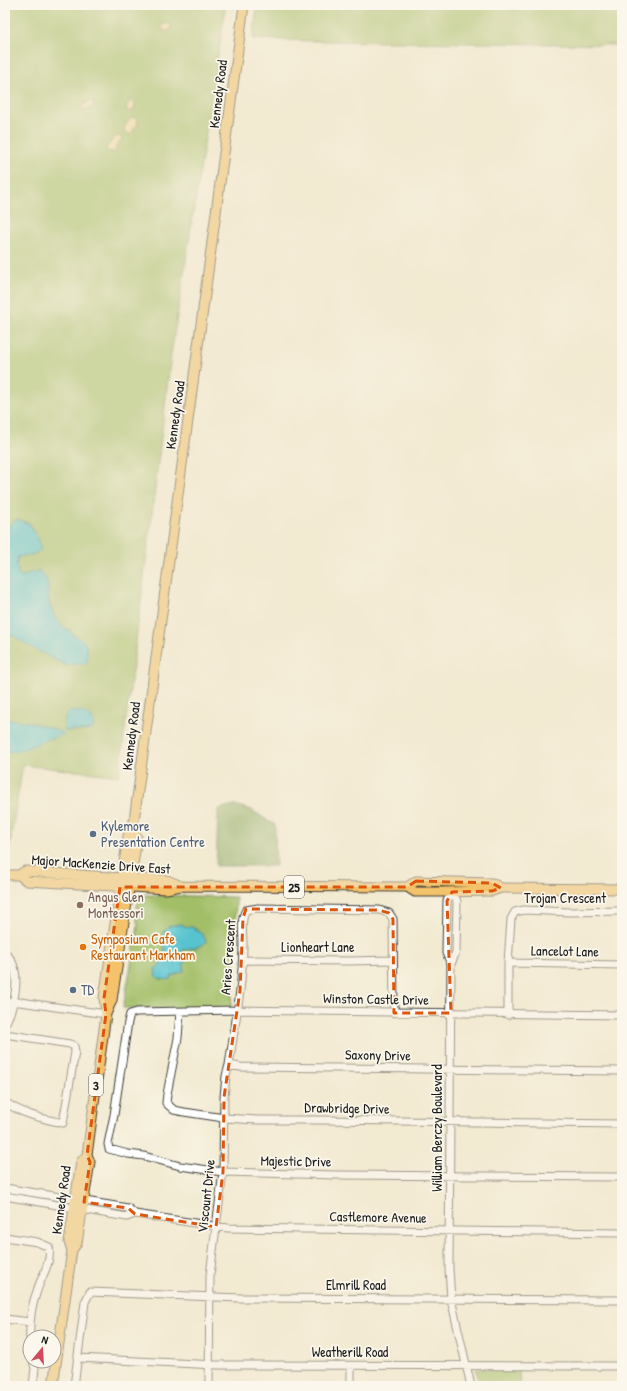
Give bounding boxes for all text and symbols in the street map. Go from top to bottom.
street label: Kennedy Road [204,58,232,129]
street label: Kennedy Road [160,379,190,450]
street label: Kennedy Road [117,700,145,771]
place label: Kylemore Presentation Centre [101,816,205,851]
marker: Kylemore Presentation Centre [88,829,98,839]
street label: Major MacKenzie Drive East [31,849,171,879]
road number: 25 [284,876,304,898]
place label: Angus Glen Montessori [88,887,144,922]
street label: Trojan Crescent [524,888,606,908]
marker: Angus Glen Montessori [75,900,85,910]
street label: Aries Crescent [215,918,240,995]
place label: Symposium Cafe Restaurant Markham [91,929,195,964]
street label: Lionheart Lane [281,937,355,956]
street label: Lancelot Lane [531,940,600,961]
marker: Symposium Cafe Restaurant Markham [78,942,88,952]
place label: TD [81,980,95,999]
marker: TD [68,985,78,995]
street label: Winston Castle Drive [323,988,429,1009]
street label: Saxony Drive [345,1044,411,1066]
street label: William Berczy Boulevard [427,1064,447,1192]
road number: 3 [89,1074,103,1096]
street label: Drawbridge Drive [304,1097,390,1119]
street label: Majestic Drive [260,1150,332,1172]
street label: Viscount Drive [192,1158,219,1234]
street label: Kennedy Road [46,1164,76,1235]
street label: Castlemore Avenue [329,1206,427,1227]
street label: Elmrill Road [326,1275,387,1294]
north arrow [22,1329,62,1369]
text: N [40,1332,50,1347]
street label: Weatherill Road [312,1342,389,1361]

